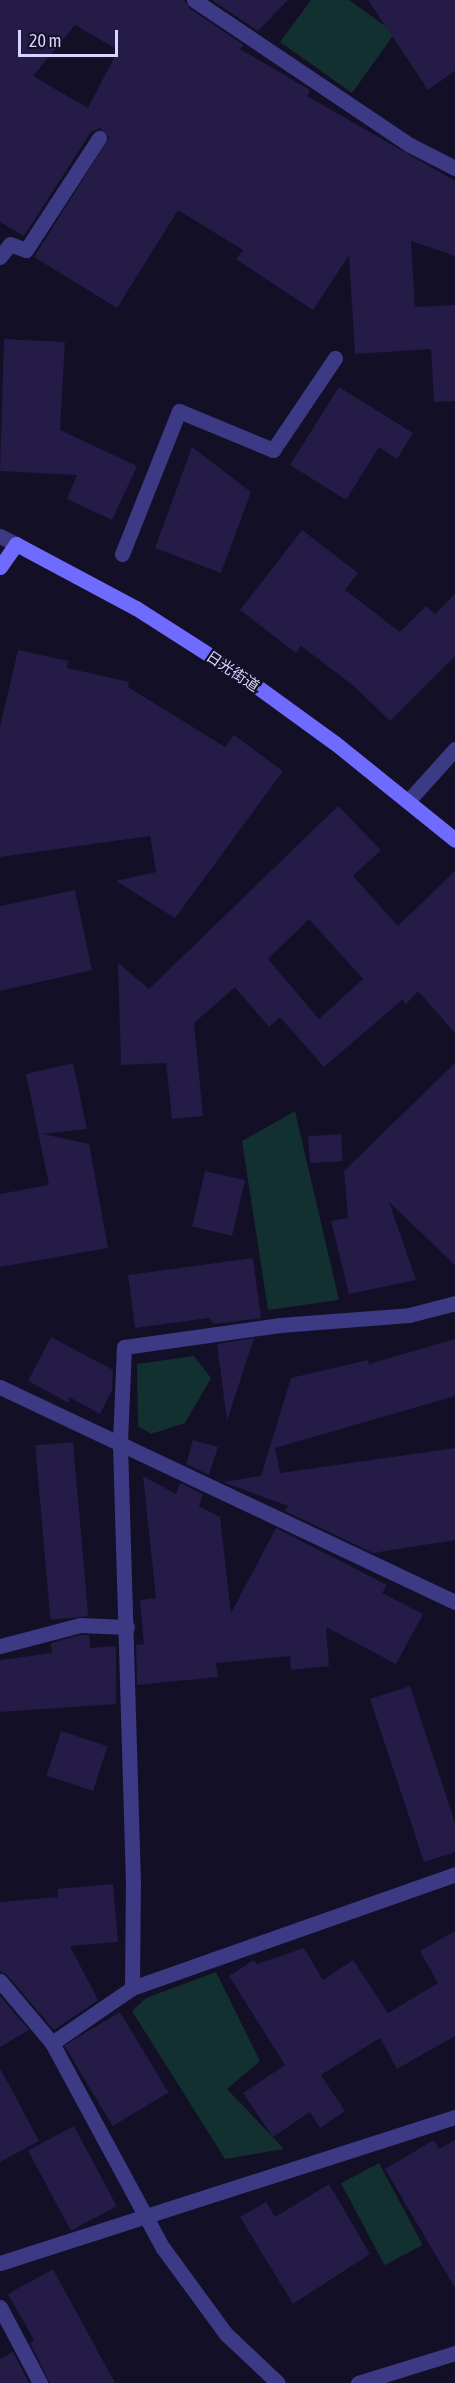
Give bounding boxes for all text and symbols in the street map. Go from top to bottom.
scale bar [21,18,122,56]
text: 20 m [29,30,61,51]
street label: 日光街道 [203,647,263,695]

